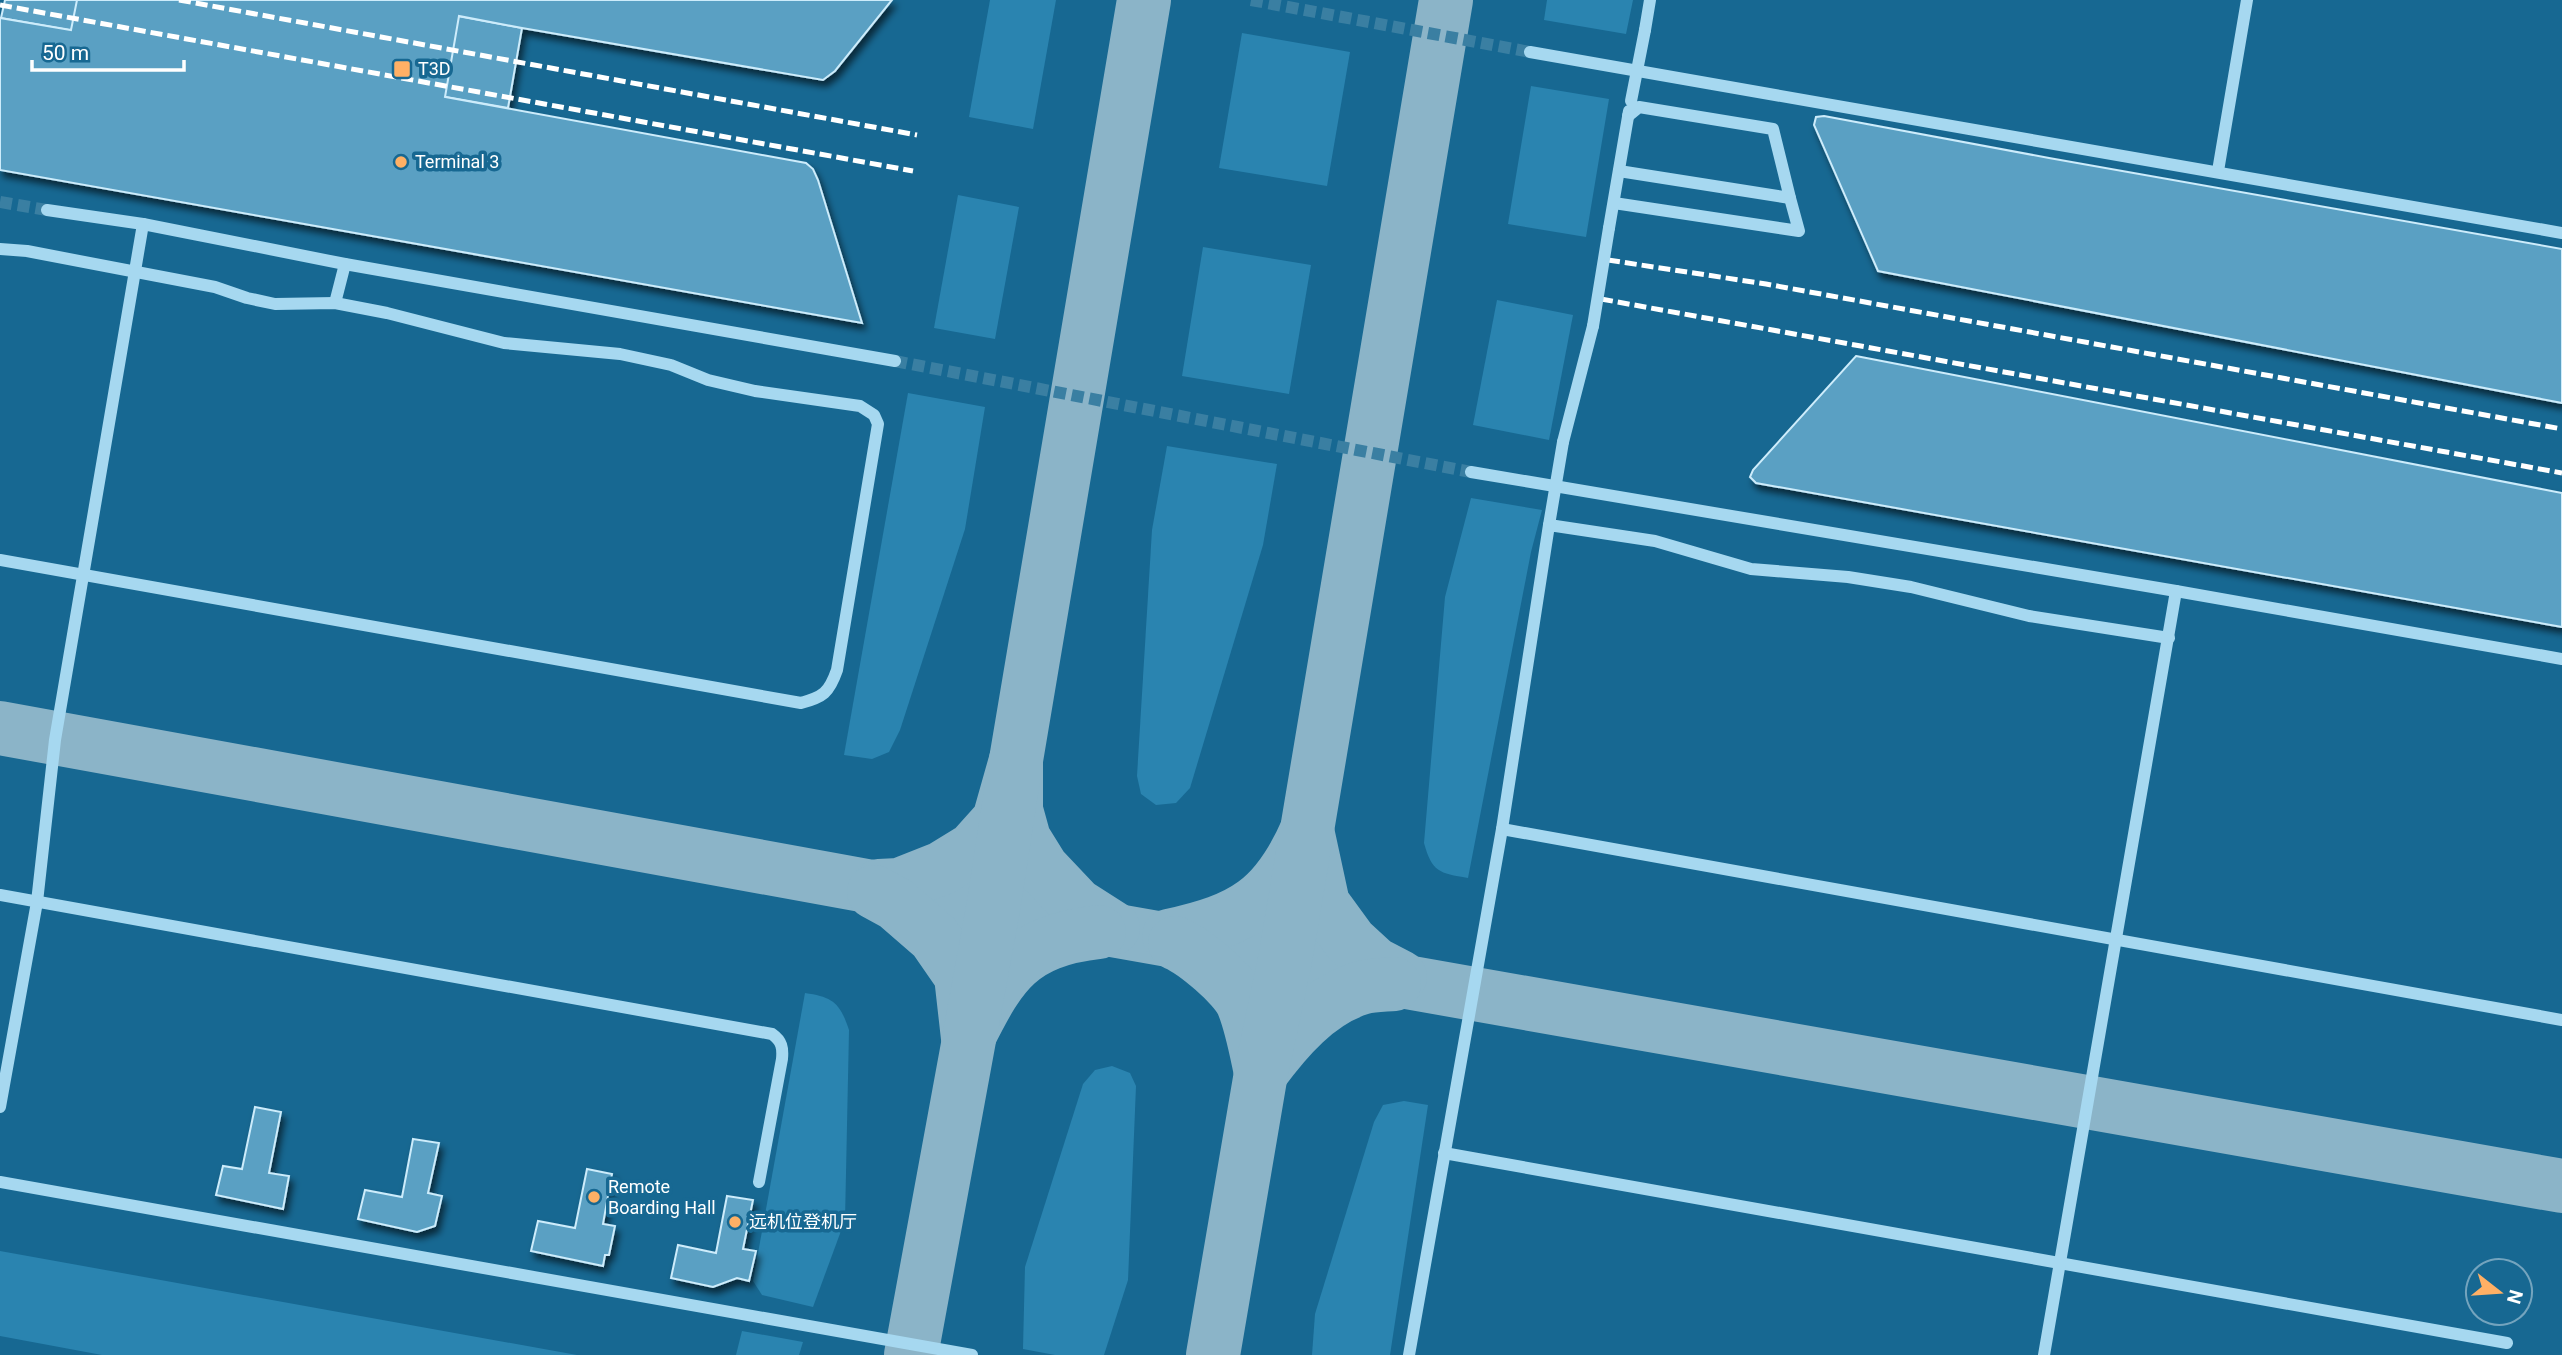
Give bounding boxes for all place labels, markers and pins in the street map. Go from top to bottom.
place label: T3D [418,58,451,79]
marker: T3D [392,59,412,79]
place label: Terminal 3 [415,151,499,172]
marker: Terminal 3 [393,154,409,170]
place label: Remote Boarding Hall [608,1176,716,1218]
marker: Remote Boarding Hall [586,1189,602,1205]
place label: 远机位登机厅 [749,1211,857,1232]
marker: 远机位登机厅 [727,1214,743,1230]

